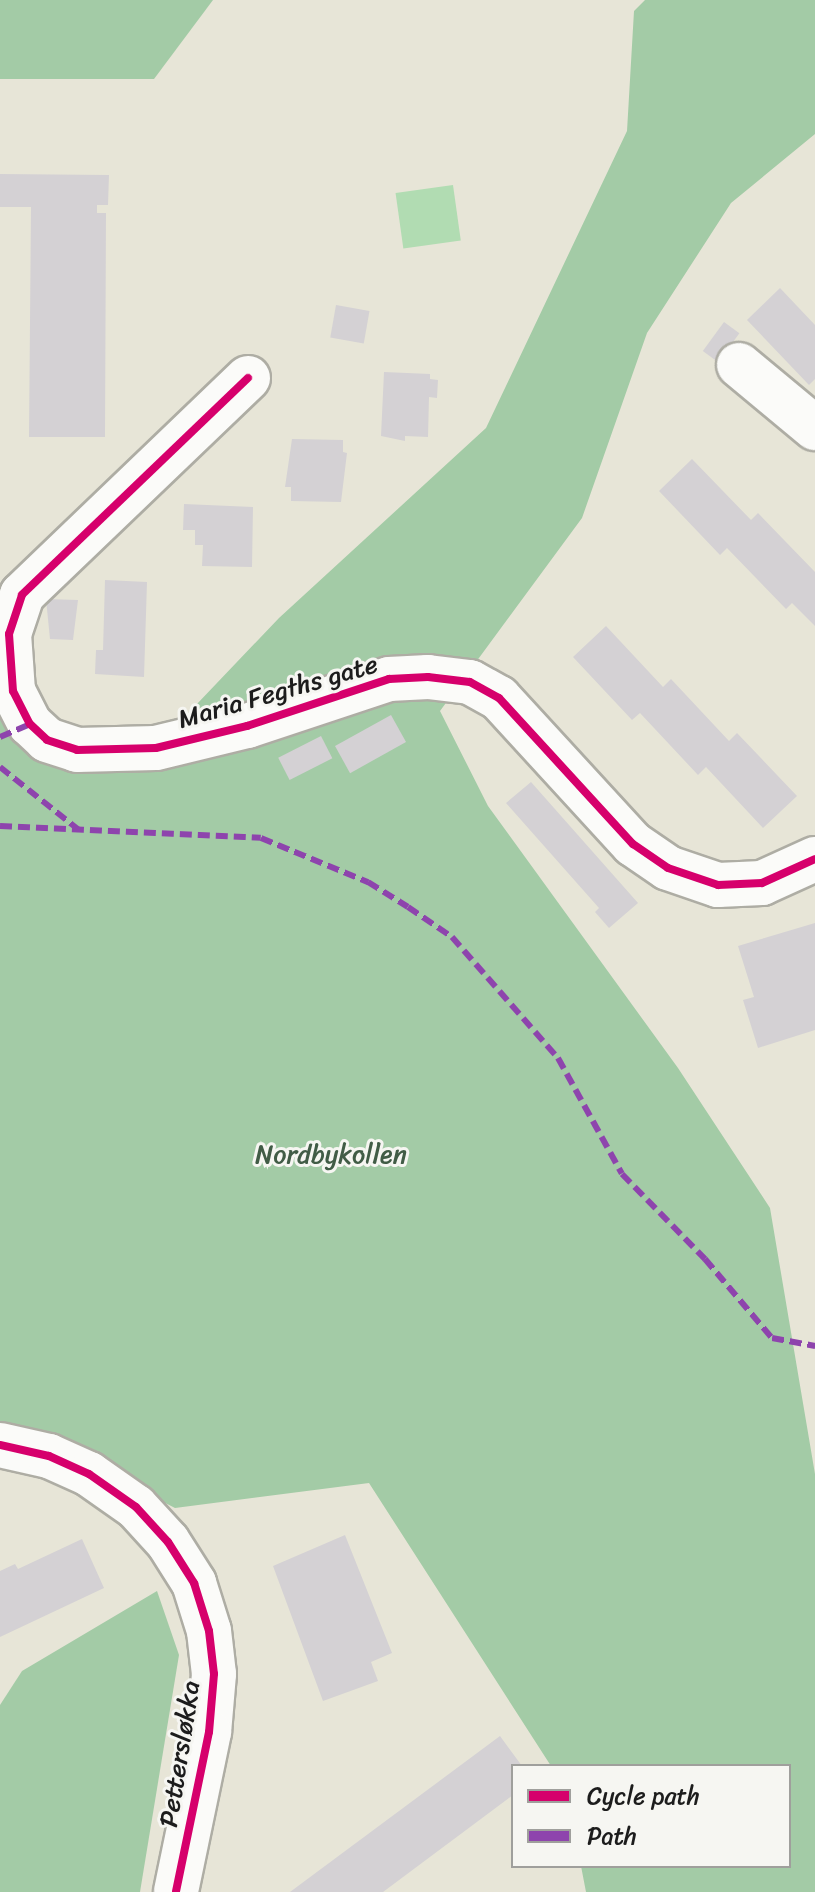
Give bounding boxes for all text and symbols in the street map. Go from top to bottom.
street label: Maria Fegths gate [174,648,382,736]
park label: Nordbykollen [255,1139,407,1171]
street label: Pettersløkka [153,1679,207,1829]
legend [511,1764,791,1868]
text: Cycle path [587,1775,700,1817]
text: Path [587,1815,637,1857]

